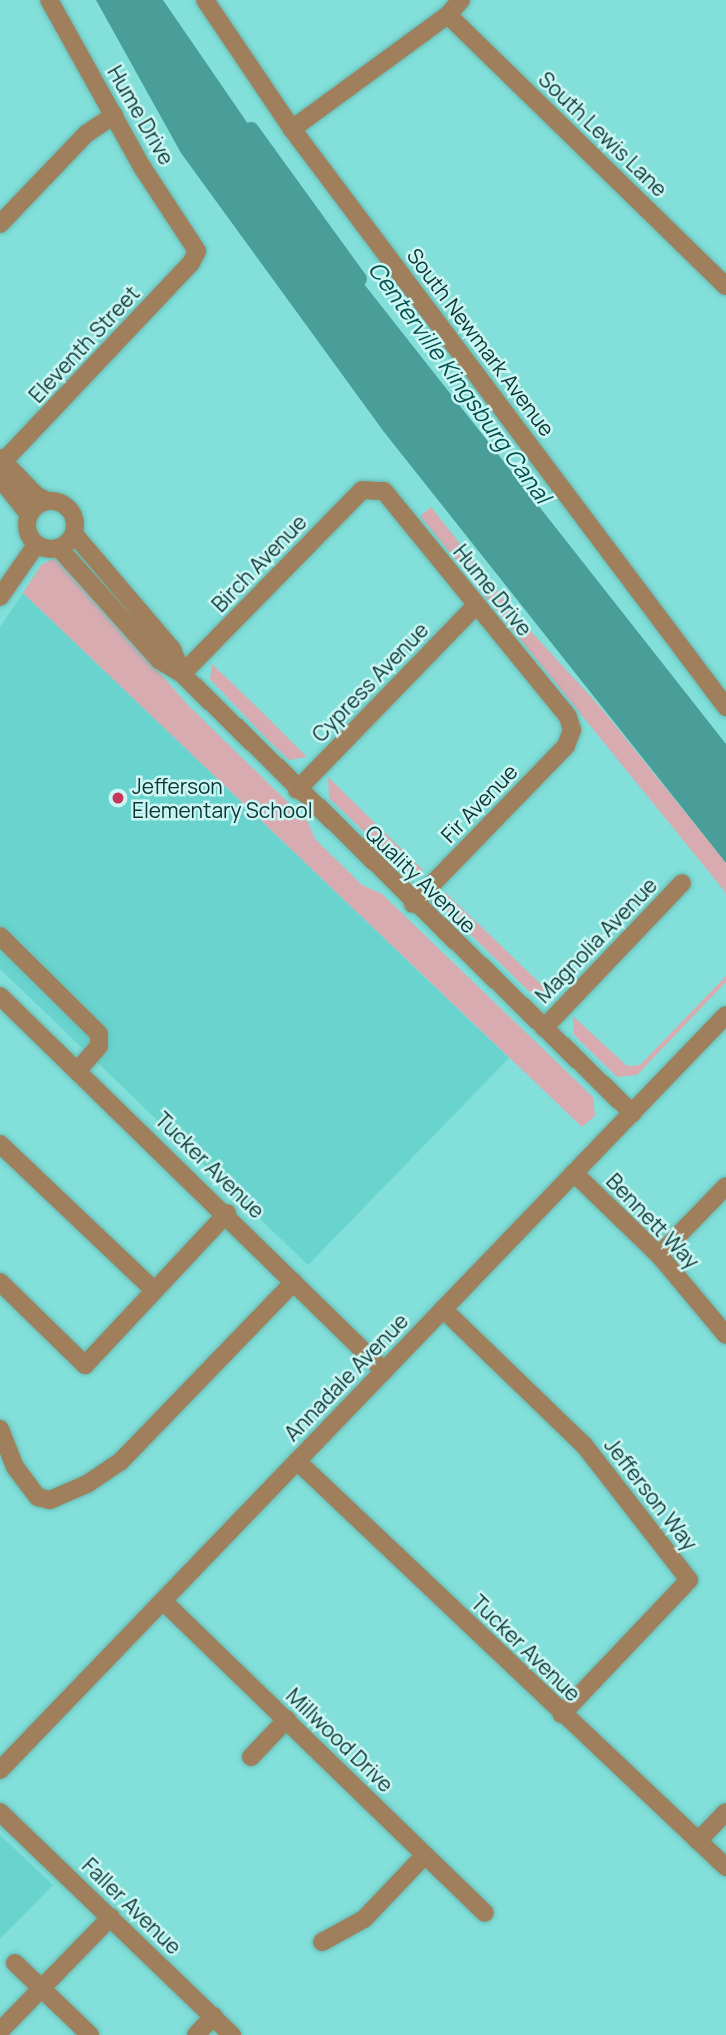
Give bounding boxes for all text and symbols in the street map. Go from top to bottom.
street label: Hume Drive [103,61,179,169]
street label: South Lewis Lane [534,66,672,202]
street label: South Newmark Avenue [402,243,560,441]
water label: Centerville Kingsburg Canal [363,256,557,508]
street label: Eleventh Street [24,280,144,408]
street label: Birch Avenue [206,509,312,617]
street label: Hume Drive [449,539,537,641]
street label: Cypress Avenue [307,617,433,747]
street label: Fir Avenue [436,759,522,847]
place label: Jefferson Elementary School [132,773,313,823]
marker: Jefferson Elementary School [110,790,126,806]
street label: Quality Avenue [360,820,482,938]
street label: Magnolia Avenue [530,872,662,1008]
street label: Tucker Avenue [150,1107,270,1223]
street label: Bennett Way [601,1168,705,1274]
street label: Annadale Avenue [279,1308,413,1446]
street label: Jefferson Way [599,1433,703,1555]
street label: Tucker Avenue [466,1590,586,1706]
street label: Millwood Drive [281,1683,399,1797]
street label: Faller Avenue [77,1853,187,1959]

